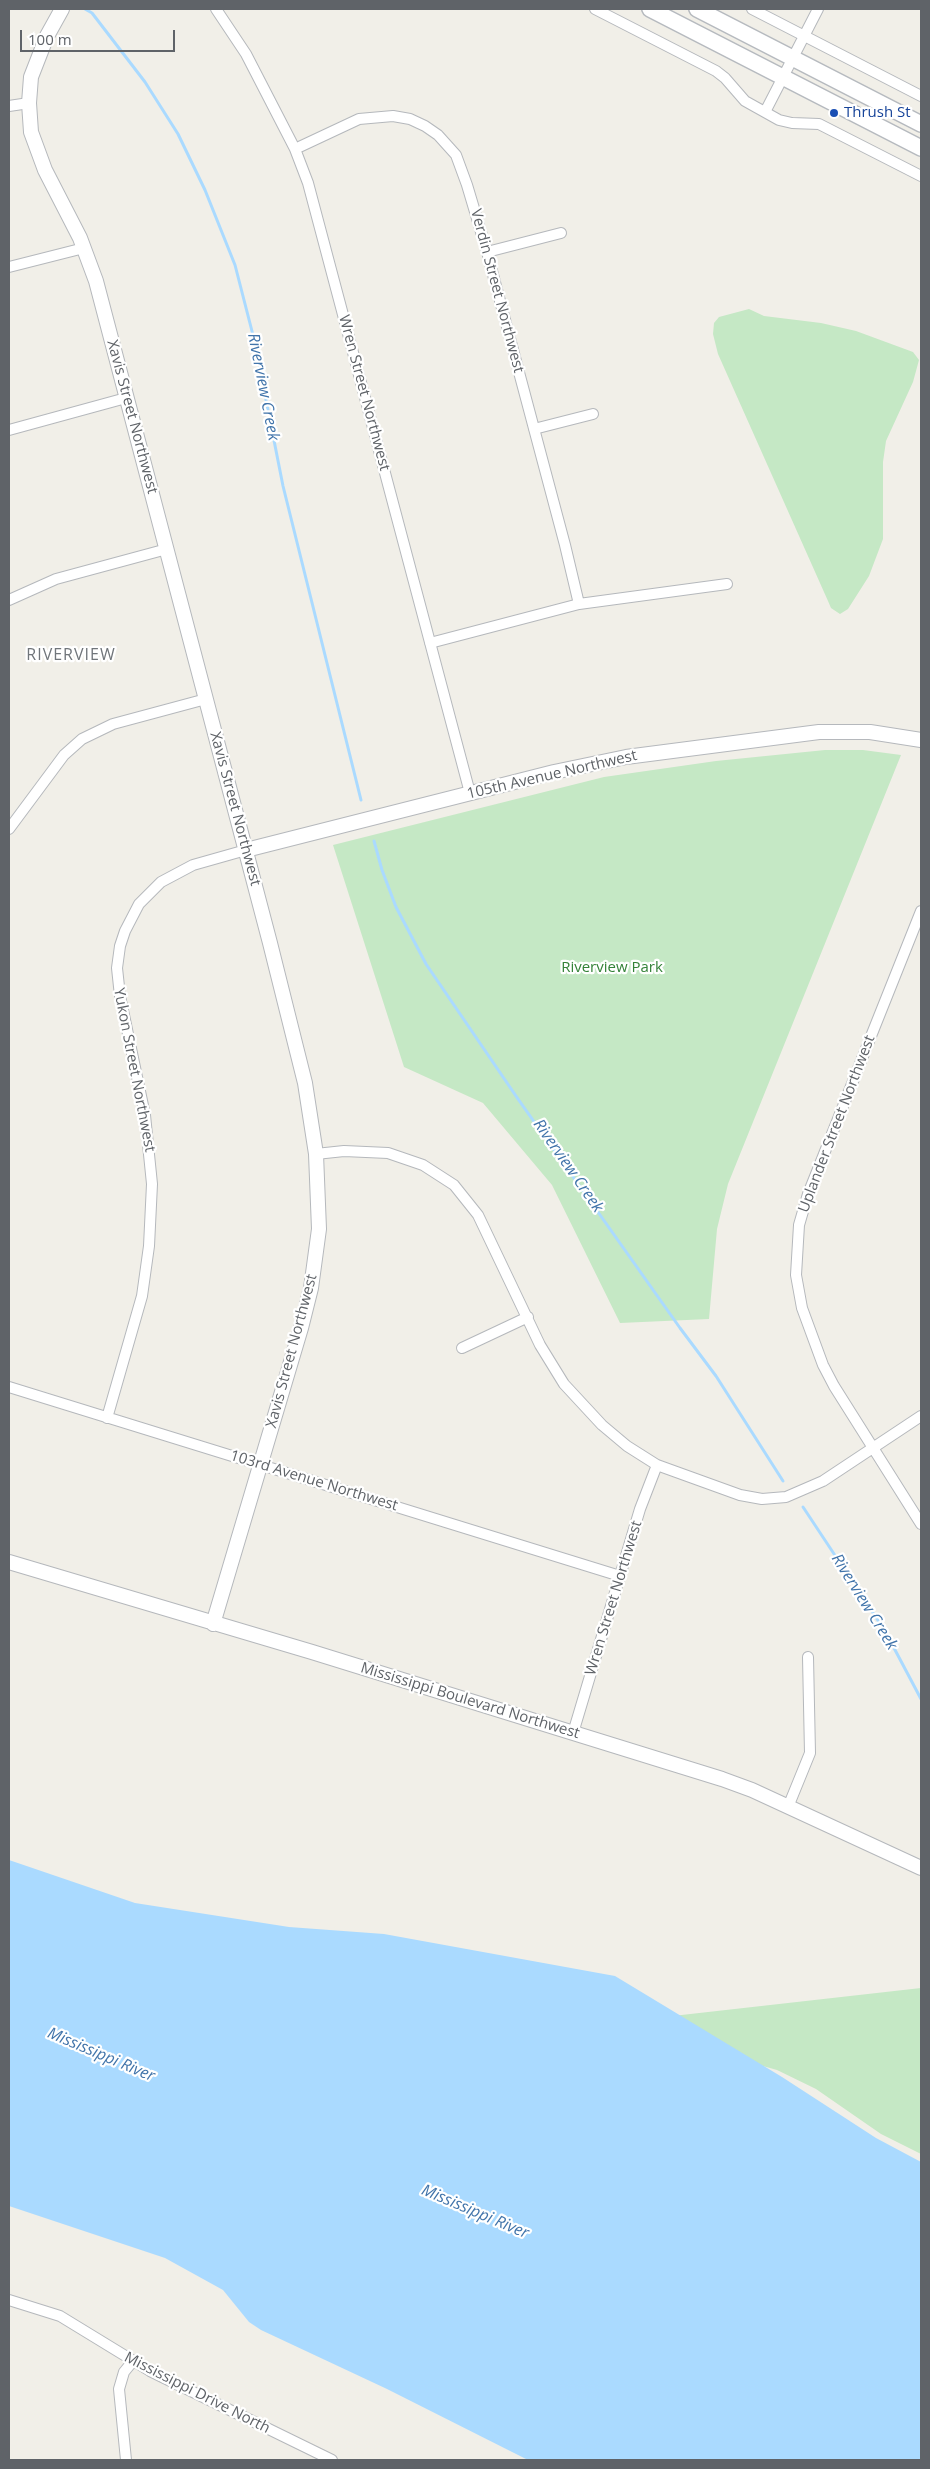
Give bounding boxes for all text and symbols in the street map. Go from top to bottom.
scale bar [22,20,178,52]
text: 100 m [28,29,72,49]
place label: Thrush St [844,104,911,122]
marker: Thrush St [828,107,840,119]
street label: Verdin Street Northwest [466,207,528,375]
street label: Wren Street Northwest [334,313,394,473]
water label: Riverview Creek [243,332,283,442]
street label: Xavis Street Northwest [103,338,161,496]
district label: RIVERVIEW [25,645,117,665]
street label: Xavis Street Northwest [206,730,264,888]
street label: 105th Avenue Northwest [465,747,639,803]
park label: Riverview Park [561,959,663,977]
street label: Yukon Street Northwest [109,986,159,1154]
street label: Uplander Street Northwest [795,1033,879,1215]
water label: Riverview Creek [529,1116,607,1216]
street label: Xavis Street Northwest [263,1272,321,1430]
street label: 103rd Avenue Northwest [228,1447,400,1515]
street label: Wren Street Northwest [582,1518,646,1678]
water label: Riverview Creek [827,1551,901,1653]
street label: Mississippi Boulevard Northwest [358,1659,582,1743]
water label: Mississippi River [44,2024,158,2086]
water label: Mississippi River [418,2181,532,2243]
street label: Mississippi Drive North [121,2348,273,2438]

